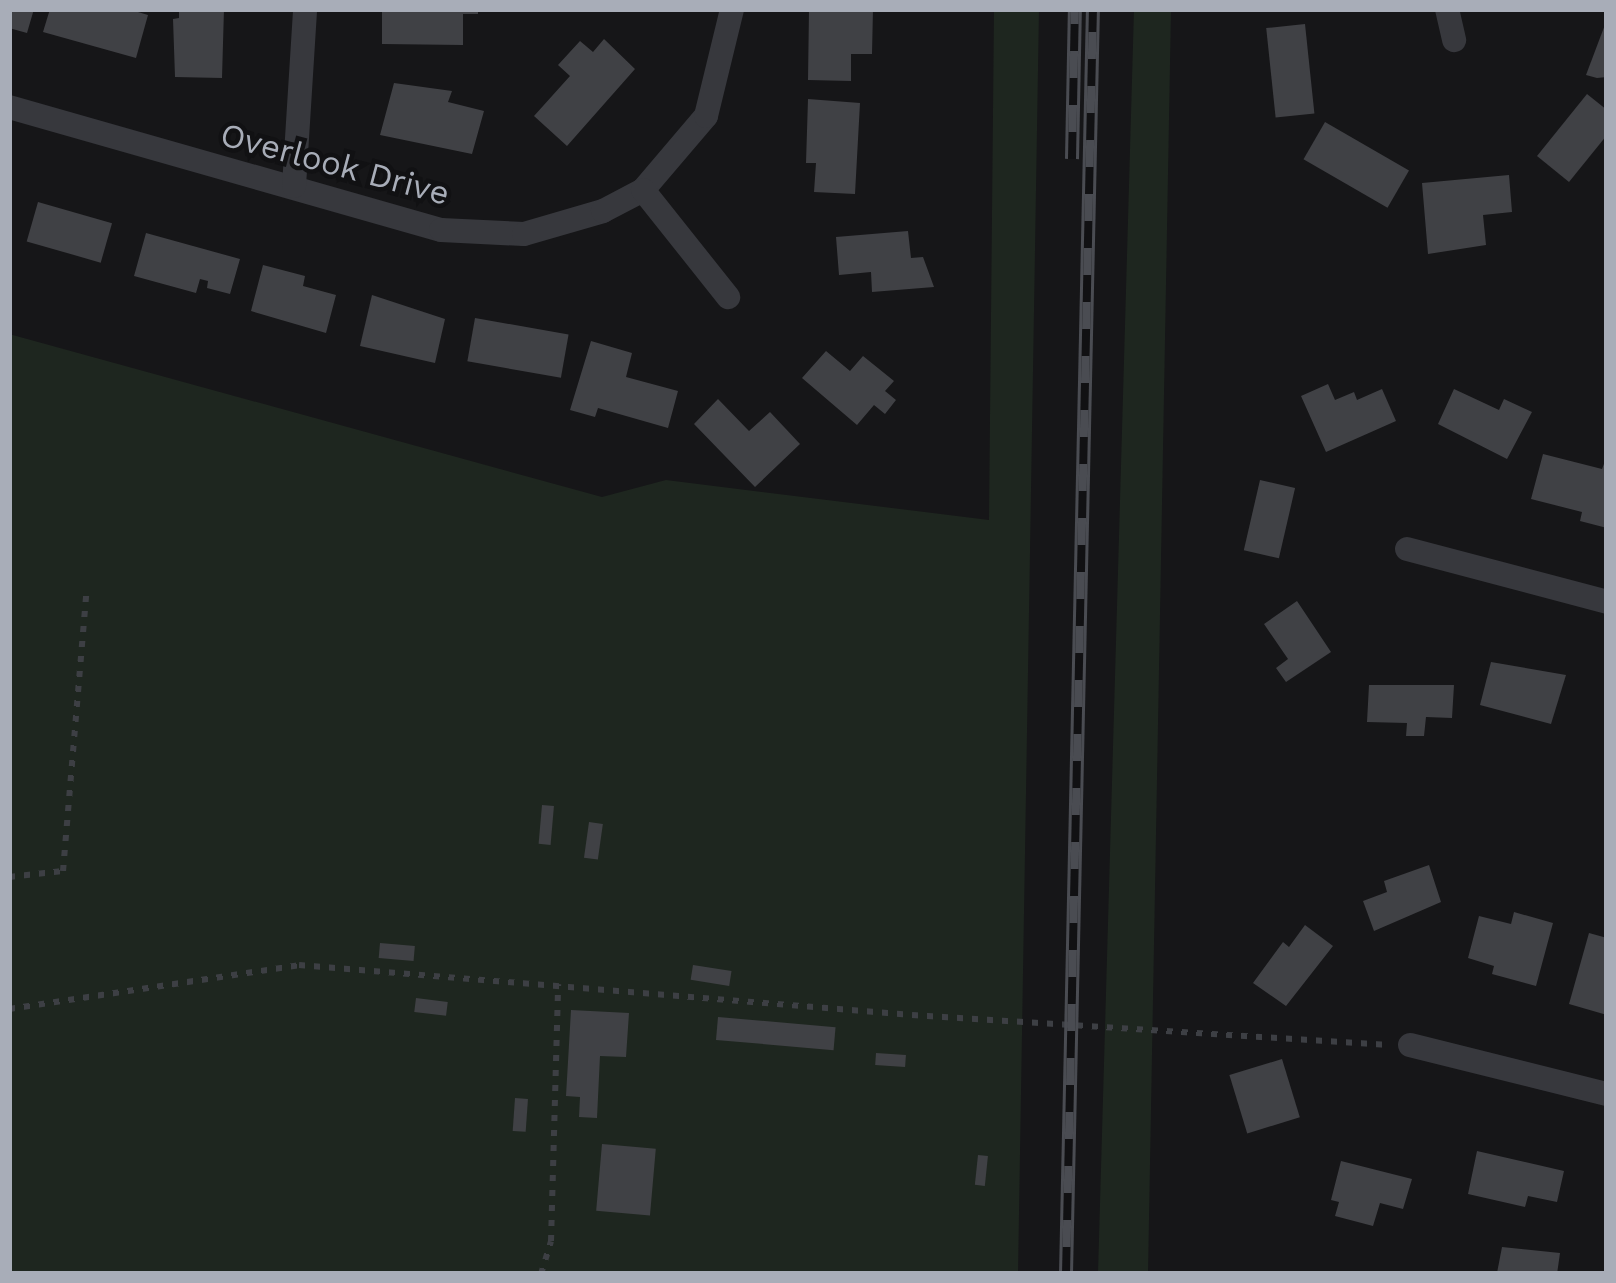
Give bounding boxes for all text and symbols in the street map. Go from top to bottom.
street label: Overlook Drive [216,114,454,214]

